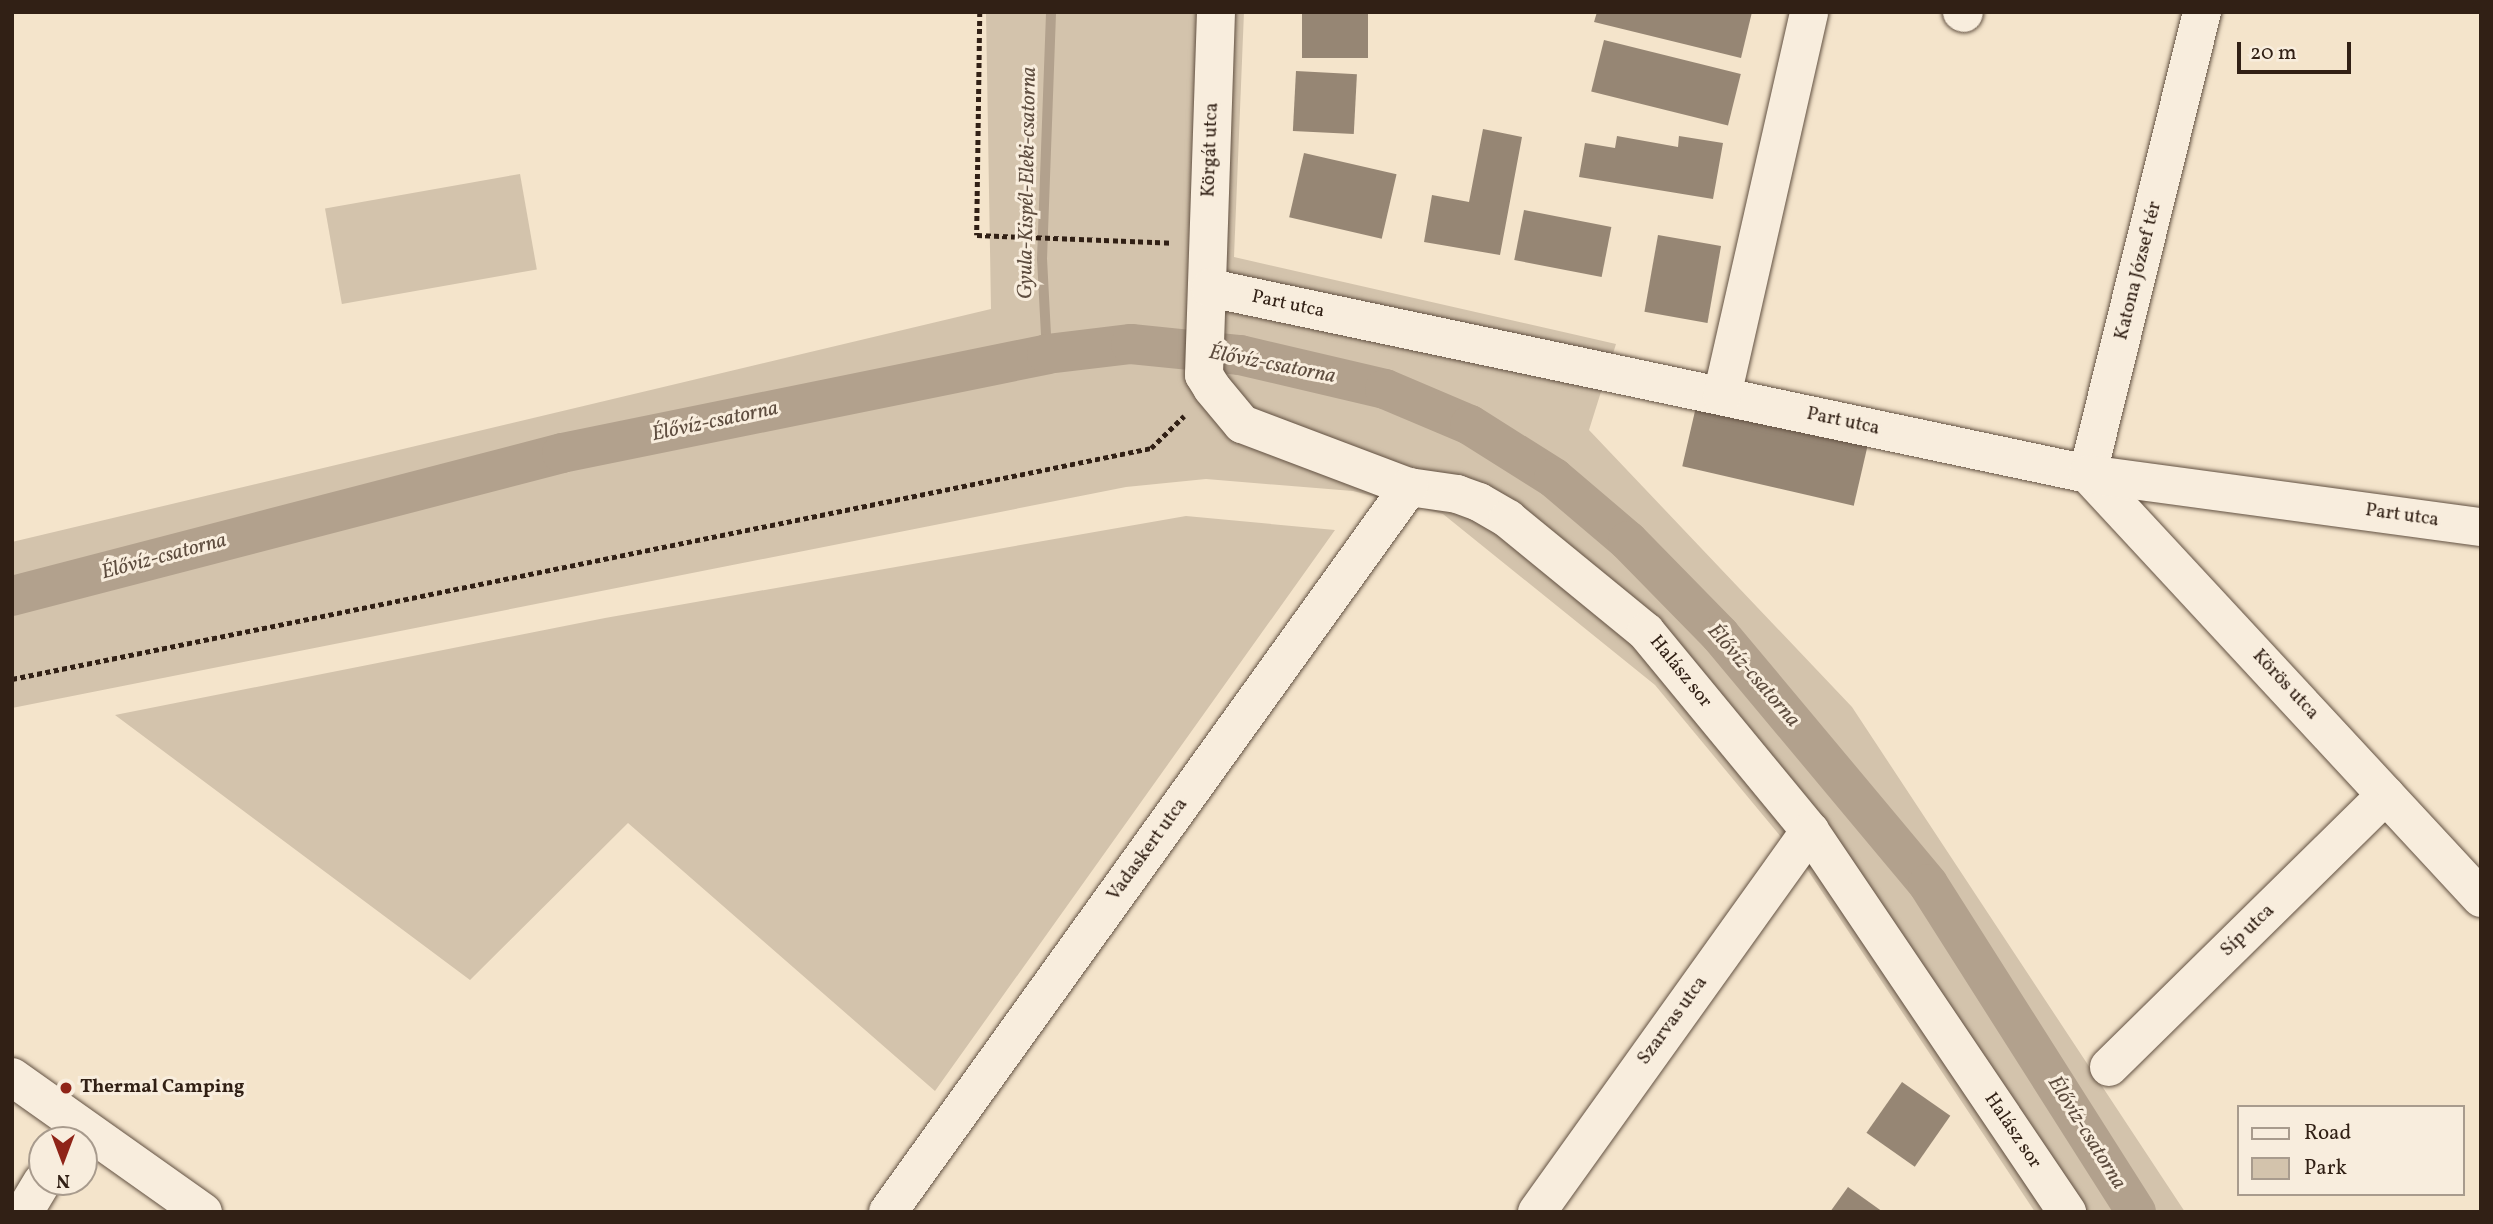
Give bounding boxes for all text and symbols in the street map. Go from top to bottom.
scale bar [2241,28,2355,72]
text: 20 m [2250,39,2296,68]
water label: Gyula-Kispél-Eleki-csatorna [1013,66,1043,300]
street label: Körgát utca [1198,102,1224,198]
street label: Katona József tér [2111,200,2167,342]
street label: Part utca [1249,286,1327,324]
water label: Élővíz-csatorna [1206,340,1338,390]
water label: Élővíz-csatorna [649,396,781,448]
street label: Part utca [1804,403,1882,441]
street label: Part utca [2364,500,2440,532]
water label: Élővíz-csatorna [99,528,229,586]
water label: Élővíz-csatorna [1701,619,1805,733]
street label: Halász sor [1644,631,1716,713]
street label: Körös utca [2247,645,2323,725]
street label: Vadaskert utca [1103,794,1193,906]
street label: Síp utca [2216,900,2280,962]
street label: Szarvas utca [1633,972,1713,1070]
water label: Élővíz-csatorna [2041,1072,2131,1194]
place label: Thermal Camping [80,1077,244,1099]
marker: Thermal Camping [58,1080,74,1096]
street label: Halász sor [1978,1089,2046,1173]
legend [2238,1105,2465,1196]
text: Road [2304,1119,2351,1148]
north arrow [28,1126,98,1196]
text: Park [2304,1154,2347,1183]
text: N [56,1167,70,1193]

